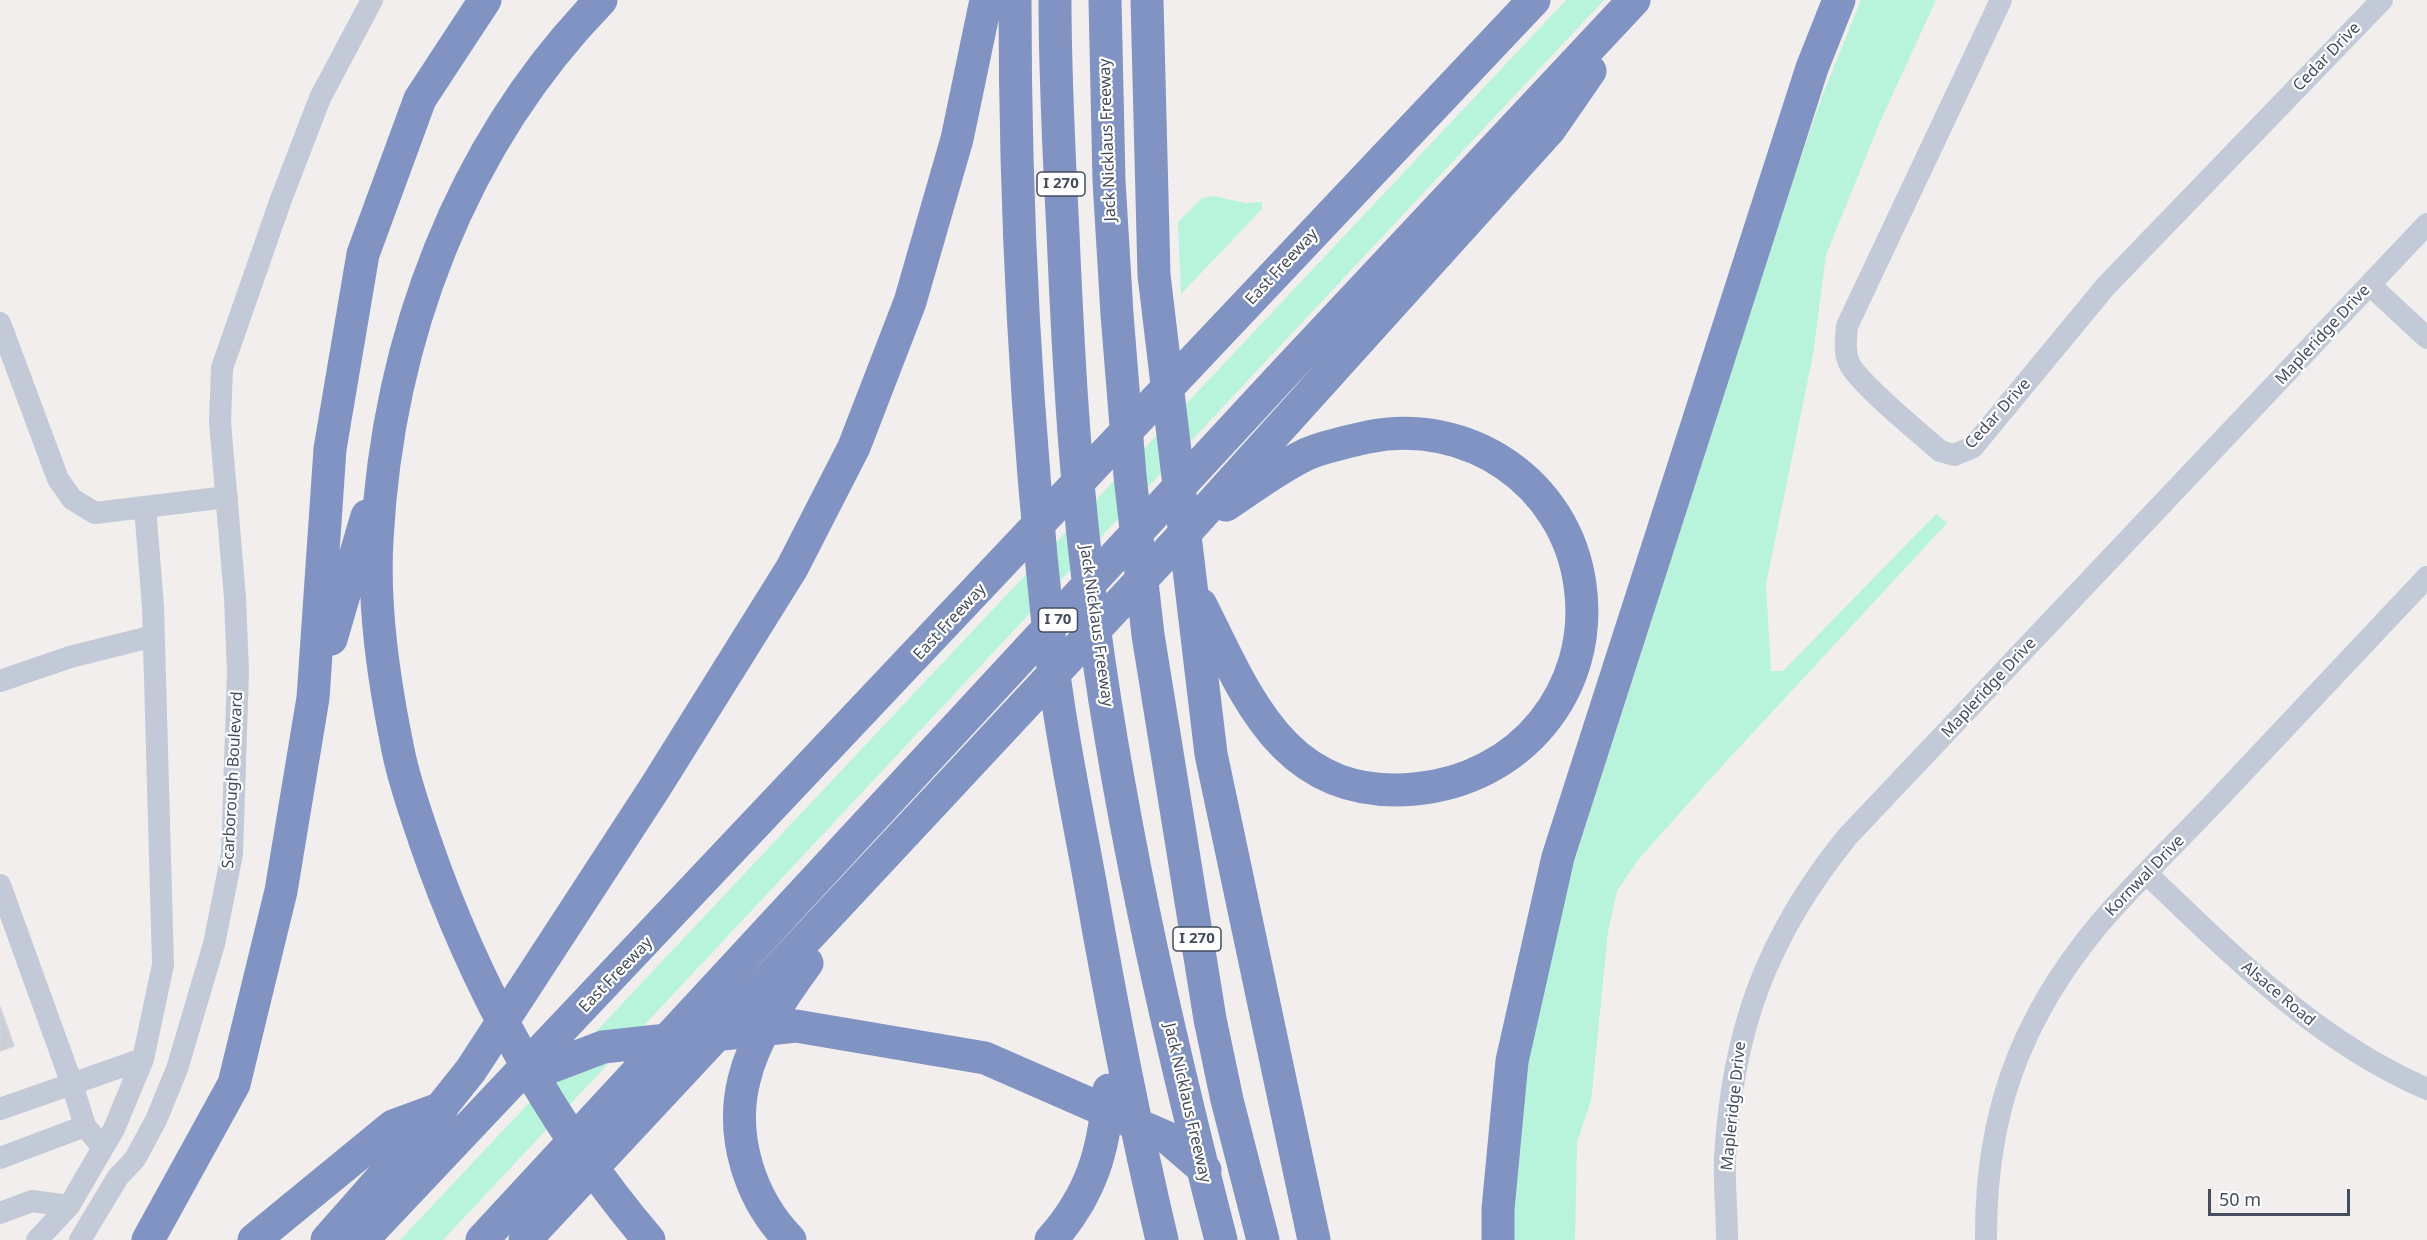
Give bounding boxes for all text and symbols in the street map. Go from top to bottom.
street label: Cedar Drive [2289,19,2365,95]
street label: Jack Nicklaus Freeway [1096,58,1120,222]
road number: I 270 [1037,172,1085,196]
street label: East Freeway [1242,225,1322,309]
street label: Mapleridge Drive [2272,281,2374,389]
street label: Cedar Drive [1961,375,2035,453]
street label: Jack Nicklaus Freeway [1075,544,1117,708]
street label: East Freeway [910,580,990,664]
road number: I 70 [1038,608,1078,632]
street label: Mapleridge Drive [1938,634,2040,742]
street label: Scarborough Boulevard [219,691,247,869]
street label: Kornwal Drive [2101,831,2189,921]
road number: I 270 [1173,927,1221,951]
street label: East Freeway [575,933,657,1017]
street label: Alsace Road [2237,958,2319,1030]
street label: Jack Nicklaus Freeway [1159,1021,1215,1185]
street label: Mapleridge Drive [1718,1041,1750,1171]
scale bar [2211,1177,2354,1215]
text: 50 m [2219,1187,2261,1211]

